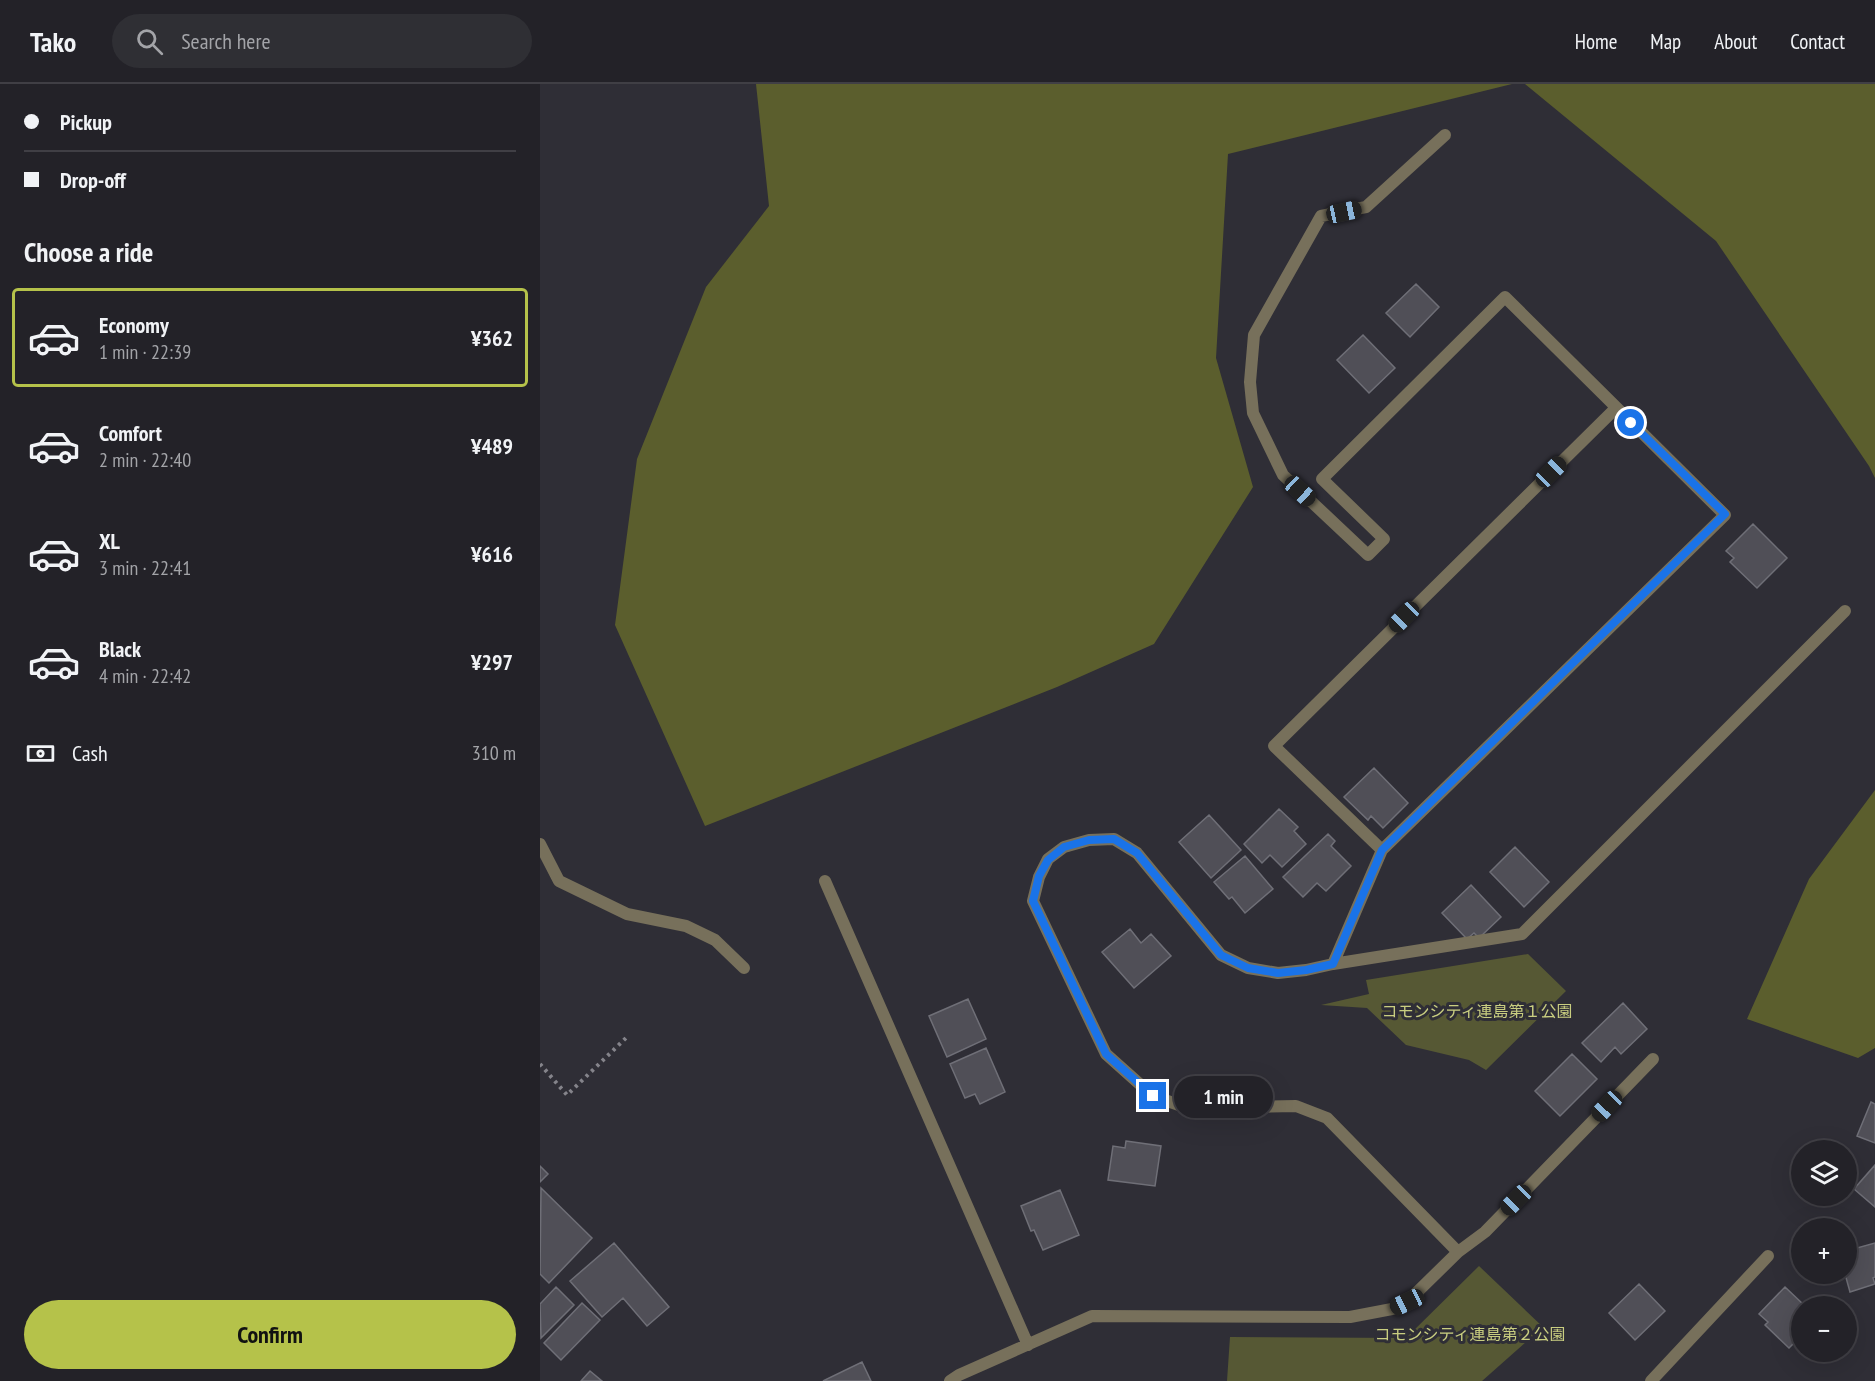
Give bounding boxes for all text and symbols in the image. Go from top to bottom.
search box [112,14,532,68]
text: Tako [30,23,76,60]
icon: search [133,25,166,58]
text: Search here [181,27,271,55]
text: Home [1575,28,1617,55]
text: Map [1650,28,1681,55]
text: About [1714,28,1757,55]
text: Contact [1790,28,1845,55]
text: Pickup [60,108,112,136]
text: Drop-off [60,166,126,194]
car [1325,199,1363,225]
text: Choose a ride [24,235,153,269]
icon: car [27,311,81,365]
text: Economy [99,311,169,339]
text: ¥362 [471,324,513,352]
text: 1 min · 22:39 [99,339,191,365]
route start [1617,409,1644,436]
icon: car [27,419,81,473]
text: Comfort [99,419,162,447]
text: ¥489 [471,432,513,460]
text: 2 min · 22:40 [99,447,191,473]
car [1532,453,1570,491]
car [1281,472,1319,510]
icon: car [27,527,81,581]
text: XL [99,527,120,555]
text: ¥616 [471,540,513,568]
text: 3 min · 22:41 [99,555,191,581]
car [1385,598,1423,636]
icon: car [27,635,81,689]
text: Black [99,635,141,663]
text: ¥297 [471,648,513,676]
text: 4 min · 22:42 [99,663,191,689]
icon: cash [24,737,57,770]
text: Cash [72,739,108,767]
text: 310 m [472,740,516,766]
park label: コモンシティ連島第１公園 [1381,1001,1573,1021]
callout: 1 min [1174,1075,1273,1117]
route end [1139,1082,1166,1109]
text: 1 min [1203,1084,1244,1110]
car [1588,1087,1626,1125]
map controls [1791,1140,1857,1362]
button: layers [1791,1140,1857,1206]
car [1497,1181,1535,1219]
button: + [1791,1218,1857,1284]
car [1387,1286,1427,1318]
button: − [1791,1296,1857,1362]
button: Confirm [24,1300,516,1369]
park label: コモンシティ連島第２公園 [1374,1324,1566,1344]

